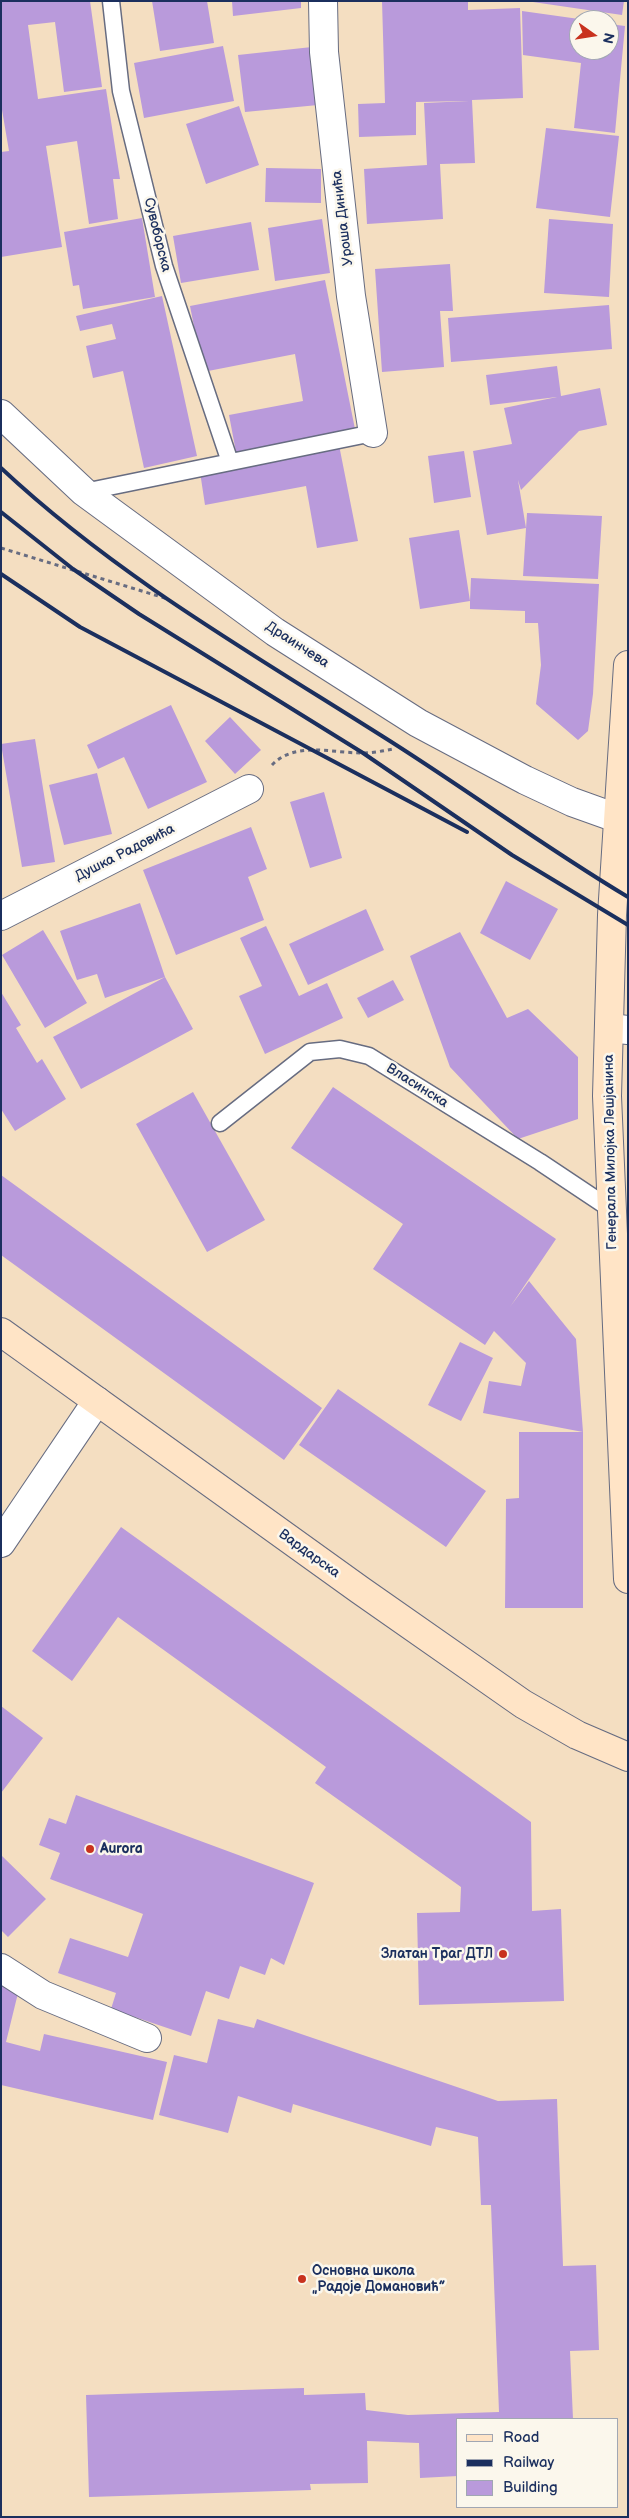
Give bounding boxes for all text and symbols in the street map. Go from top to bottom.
north arrow [569,10,619,60]
text: N [599,31,618,45]
street label: Уроша Динића [329,169,357,267]
street label: Сувоборска [140,196,174,274]
street label: Драинчева [262,618,332,672]
street label: Душка Радовића [72,821,178,885]
street label: Генерала Милојка Лешјанина [601,1054,621,1250]
street label: Власинска [383,1060,451,1112]
street label: Вардарска [275,1526,343,1582]
place label: Aurora [100,1841,143,1857]
marker: Aurora [84,1843,96,1855]
place label: Златан Траг ДТЛ [381,1946,493,1962]
marker: Златан Траг ДТЛ [497,1948,509,1960]
place label: Основна школа „Радоје Домановић” [312,2263,445,2296]
marker: Основна школа „Радоје Домановић” [296,2273,308,2285]
legend [456,2418,619,2508]
text: Road [503,2428,539,2447]
text: Railway [503,2453,554,2472]
text: Building [503,2478,558,2497]

